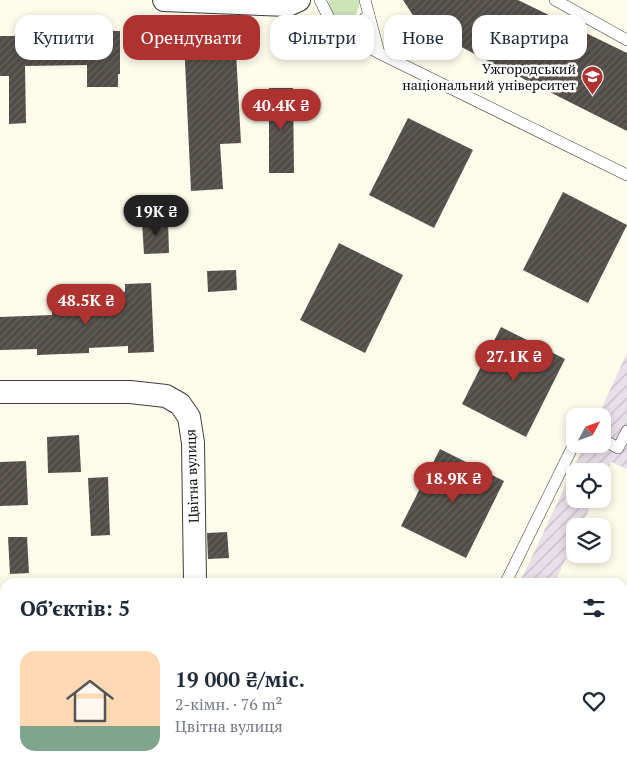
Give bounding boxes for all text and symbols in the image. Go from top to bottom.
chip: Купити [15,15,113,60]
chip: Орендувати [123,15,260,60]
chip: Фільтри [270,15,374,60]
chip: Нове [384,15,462,60]
chip: Квартира [472,15,587,60]
place label: Ужгородський національний університет [402,59,576,94]
school or university icon: Ужгородський національний університет [580,65,604,96]
pin: 40.4K ₴ [235,88,327,131]
text: 40.4K ₴ [253,94,309,116]
pin: 19K ₴ [121,194,191,237]
text: 19K ₴ [135,200,177,222]
pin: 48.5K ₴ [40,284,132,326]
text: 48.5K ₴ [58,289,114,311]
pin: 27.1K ₴ [468,340,560,382]
text: 27.1K ₴ [486,345,542,367]
north arrow [566,408,611,452]
map controls [566,408,611,563]
street label: Цвітна вулиця [180,429,203,523]
pin: 18.9K ₴ [407,462,499,504]
button: locate [566,463,611,508]
text: 18.9K ₴ [425,467,481,489]
button: layers [566,518,611,563]
text: Об’єктів: 5 [20,594,130,622]
icon: filters [580,594,608,622]
text: 19 000 ₴/міс. [175,665,305,693]
icon: home [60,671,120,731]
icon: heart [580,687,608,715]
text: 2-кімн. · 76 m² [175,693,282,715]
text: Цвітна вулиця [175,715,283,737]

